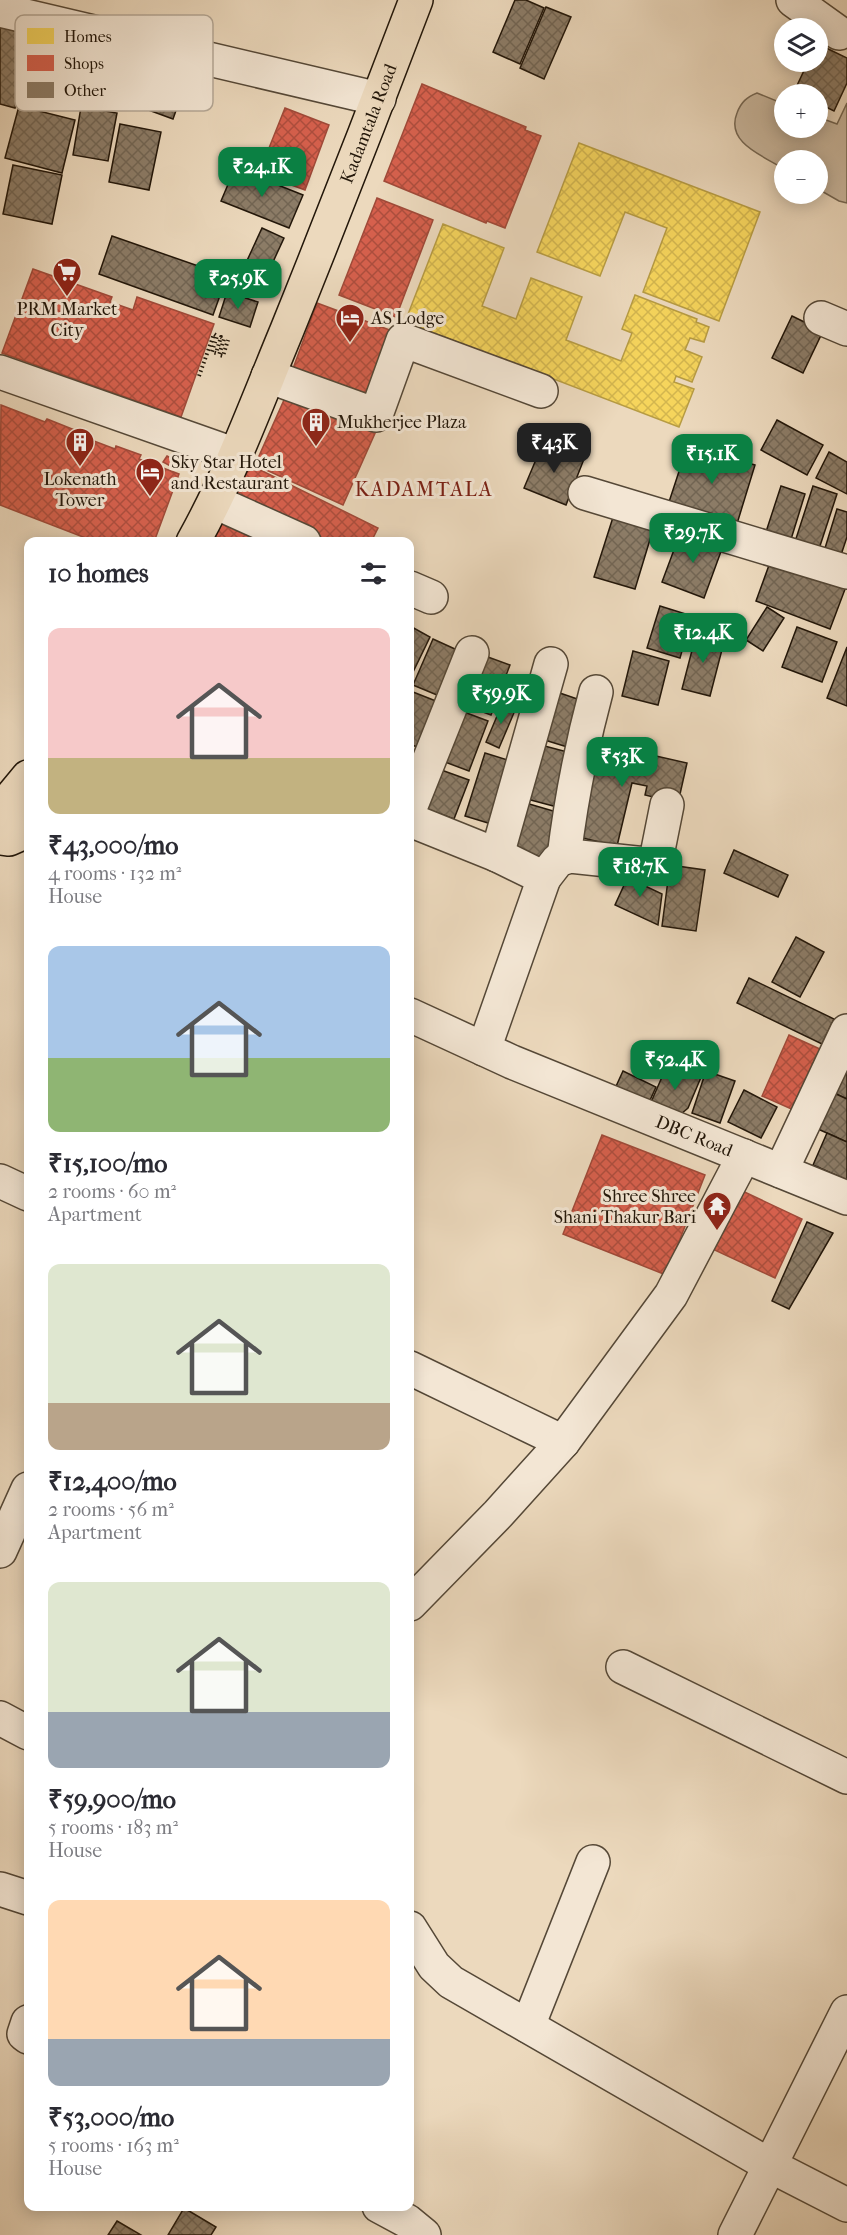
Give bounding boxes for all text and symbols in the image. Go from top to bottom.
legend [15,15,213,111]
map controls [774,18,828,204]
button: layers [774,18,828,72]
text: Homes [64,27,112,46]
text: Shops [64,54,104,73]
street label: Kadamtala Road [336,61,402,187]
text: Other [64,81,106,100]
button: + [774,84,828,138]
pin: ₹24.1K [213,147,311,198]
button: − [774,150,828,204]
text: ₹24.1K [232,155,292,178]
supermarket icon: PRM Market City [51,256,83,298]
pin: ₹25.9K [189,259,287,310]
text: ₹25.9K [209,267,267,290]
place label: PRM Market City [17,299,118,341]
hotel icon: AS Lodge [334,302,366,344]
place label: AS Lodge [370,308,444,329]
building icon: Mukherjee Plaza [300,406,332,448]
place label: Mukherjee Plaza [337,412,467,433]
pin: ₹43K [518,423,590,474]
building icon: Lokenath Tower [64,426,96,468]
text: ₹43K [531,431,577,454]
pin: ₹15.1K [663,434,761,485]
text: ₹15.1K [686,442,738,465]
place label: Sky Star Hotel and Restaurant [171,452,290,494]
hotel icon: Sky Star Hotel and Restaurant [134,456,166,498]
place label: Lokenath Tower [43,469,117,511]
district label: KADAMTALA [355,478,493,501]
pin: ₹29.7K [644,513,742,564]
text: ₹29.7K [663,521,723,544]
icon: filters [357,557,390,590]
text: 10 homes [48,558,149,589]
pin: ₹12.4K [654,613,752,664]
text: ₹12.4K [673,621,733,644]
icon: home [165,667,273,775]
pin: ₹59.9K [452,674,550,725]
text: ₹59.9K [471,682,531,705]
pin: ₹53K [586,737,658,788]
text: ₹53K [601,745,643,768]
text: ₹43,000/mo [48,830,178,861]
pin: ₹18.7K [591,847,689,898]
text: ₹18.7K [612,855,668,878]
text: 4 rooms · 132 m² [48,862,181,885]
text: House [48,885,102,908]
icon: home [165,985,273,1093]
pin: ₹52.4K [626,1040,724,1091]
text: ₹52.4K [644,1048,706,1071]
street label: DBC Road [652,1111,736,1162]
text: ₹15,100/mo [48,1148,168,1179]
text: 2 rooms · 60 m² [48,1180,176,1203]
place label: Shree Shree Shani Thakur Bari [554,1186,697,1228]
temple icon: Shree Shree Shani Thakur Bari [701,1190,733,1232]
text: Apartment [48,1203,142,1226]
icon: home [165,1303,273,1411]
text: ₹12,400/mo [48,1466,177,1497]
text: 2 rooms · 56 m² [48,1498,174,1521]
text: Apartment [48,1521,142,1544]
icon: home [165,1621,273,1729]
text: ₹59,900/mo [48,1784,176,1815]
text: 5 rooms · 183 m² [48,1816,178,1839]
text: House [48,1839,102,1862]
icon: home [165,1939,273,2047]
text: ₹53,000/mo [48,2102,174,2133]
text: 5 rooms · 163 m² [48,2134,179,2157]
text: House [48,2157,102,2180]

